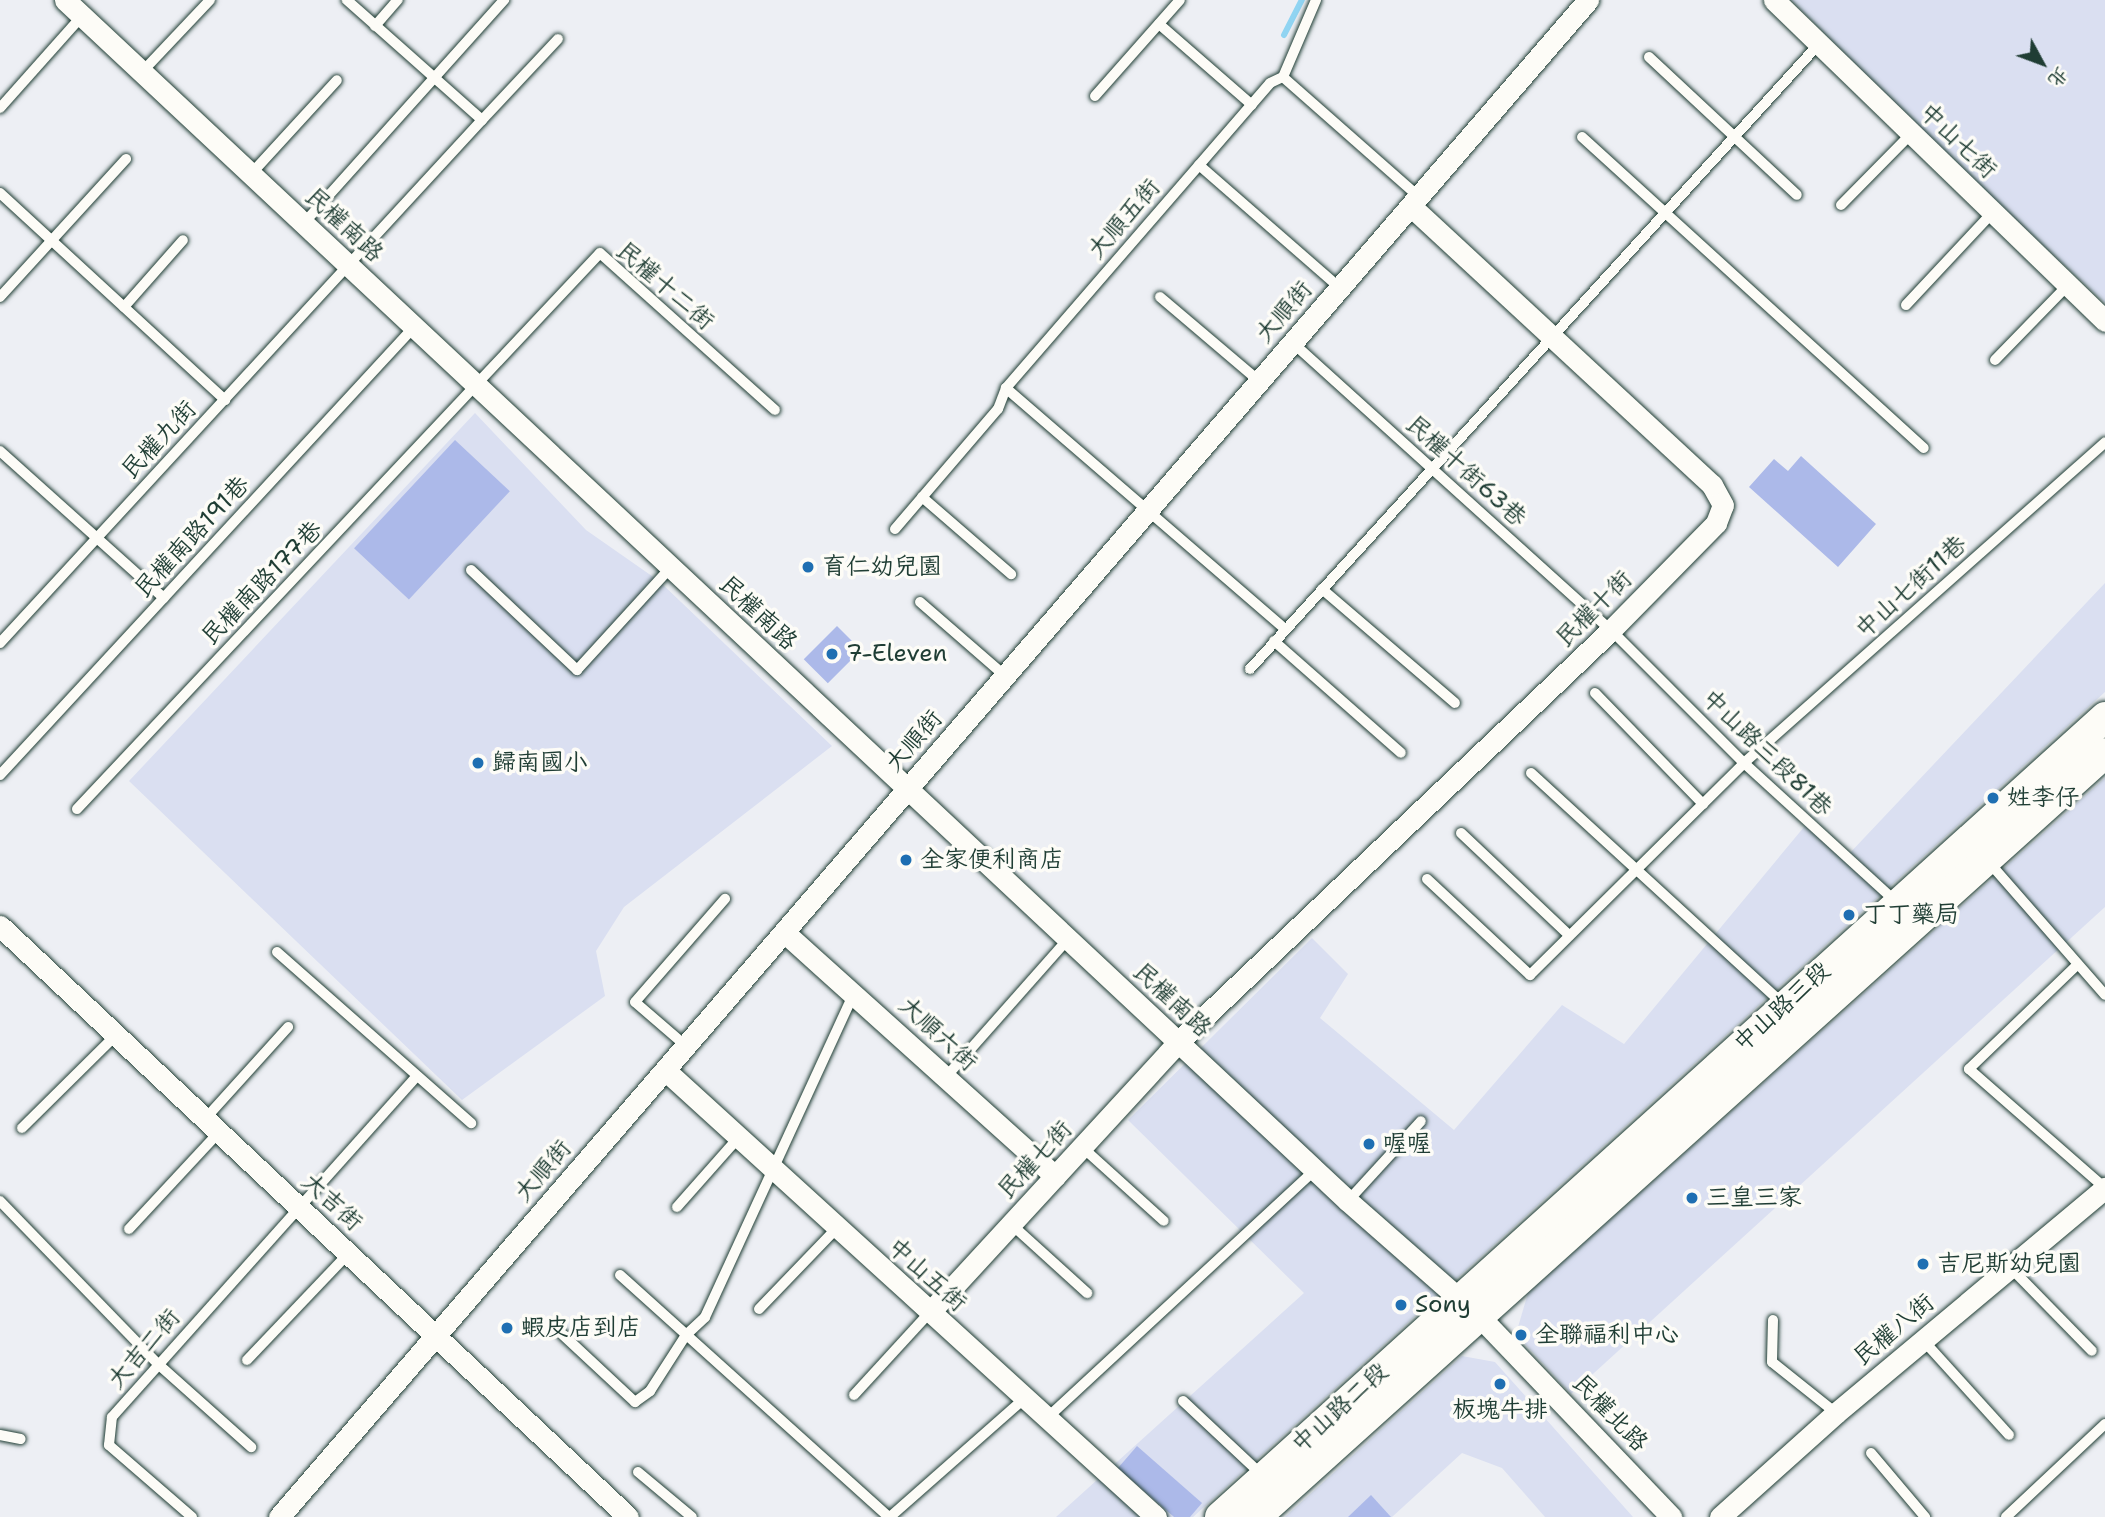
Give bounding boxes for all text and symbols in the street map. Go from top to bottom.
north arrow [2007,28,2077,98]
text: 北 [2043,62,2074,92]
street label: 中山七街 [1913,97,2003,185]
street label: 大順五街 [1082,173,1166,265]
street label: 民權南路 [299,182,389,268]
street label: 民權十二街 [610,236,720,336]
street label: 大順街 [1250,275,1318,349]
street label: 民權九街 [116,395,202,485]
street label: 民權十街63巷 [1400,409,1532,533]
street label: 民權南路191巷 [129,470,255,604]
street label: 民權南路177巷 [196,515,328,651]
street label: 中山七街11巷 [1850,530,1972,644]
place label: 育仁幼兒園 [822,553,942,581]
marker: 育仁幼兒園 [800,559,816,575]
street label: 民權十街 [1550,565,1638,653]
street label: 民權南路 [713,570,803,656]
place label: 7-Eleven [846,640,947,668]
marker: 7-Eleven [824,646,840,662]
street label: 中山路三段81巷 [1696,684,1838,822]
street label: 大順街 [880,704,948,778]
place label: 歸南國小 [492,749,588,777]
marker: 歸南國小 [470,755,486,771]
place label: 姓李仔 [2007,784,2079,812]
marker: 姓李仔 [1985,790,2001,806]
place label: 全家便利商店 [920,846,1064,874]
marker: 全家便利商店 [898,852,914,868]
place label: 丁丁藥局 [1863,901,1959,929]
marker: 丁丁藥局 [1841,907,1857,923]
street label: 中山路三段 [1728,956,1836,1058]
street label: 民權南路 [1127,957,1217,1043]
street label: 大順六街 [893,991,983,1077]
street label: 民權七街 [992,1115,1078,1205]
place label: 喔喔 [1383,1130,1431,1158]
street label: 大順街 [509,1134,577,1208]
marker: 喔喔 [1361,1136,1377,1152]
street label: 大吉街 [296,1167,368,1237]
place label: 三皇三家 [1706,1184,1802,1212]
marker: 三皇三家 [1684,1190,1700,1206]
street label: 中山五街 [882,1232,972,1318]
place label: 吉尼斯幼兒園 [1937,1250,2081,1278]
marker: 吉尼斯幼兒園 [1915,1256,1931,1272]
street label: 民權八街 [1848,1288,1940,1372]
place label: Sony [1415,1291,1471,1319]
marker: Sony [1393,1297,1409,1313]
street label: 大吉二街 [102,1303,186,1395]
place label: 蝦皮店到店 [521,1314,641,1342]
marker: 蝦皮店到店 [499,1320,515,1336]
place label: 全聯福利中心 [1535,1321,1679,1349]
marker: 全聯福利中心 [1513,1327,1529,1343]
street label: 中山路二段 [1286,1357,1394,1459]
street label: 民權北路 [1566,1368,1654,1458]
marker: 板塊牛排 [1492,1376,1508,1392]
place label: 板塊牛排 [1452,1396,1548,1424]

